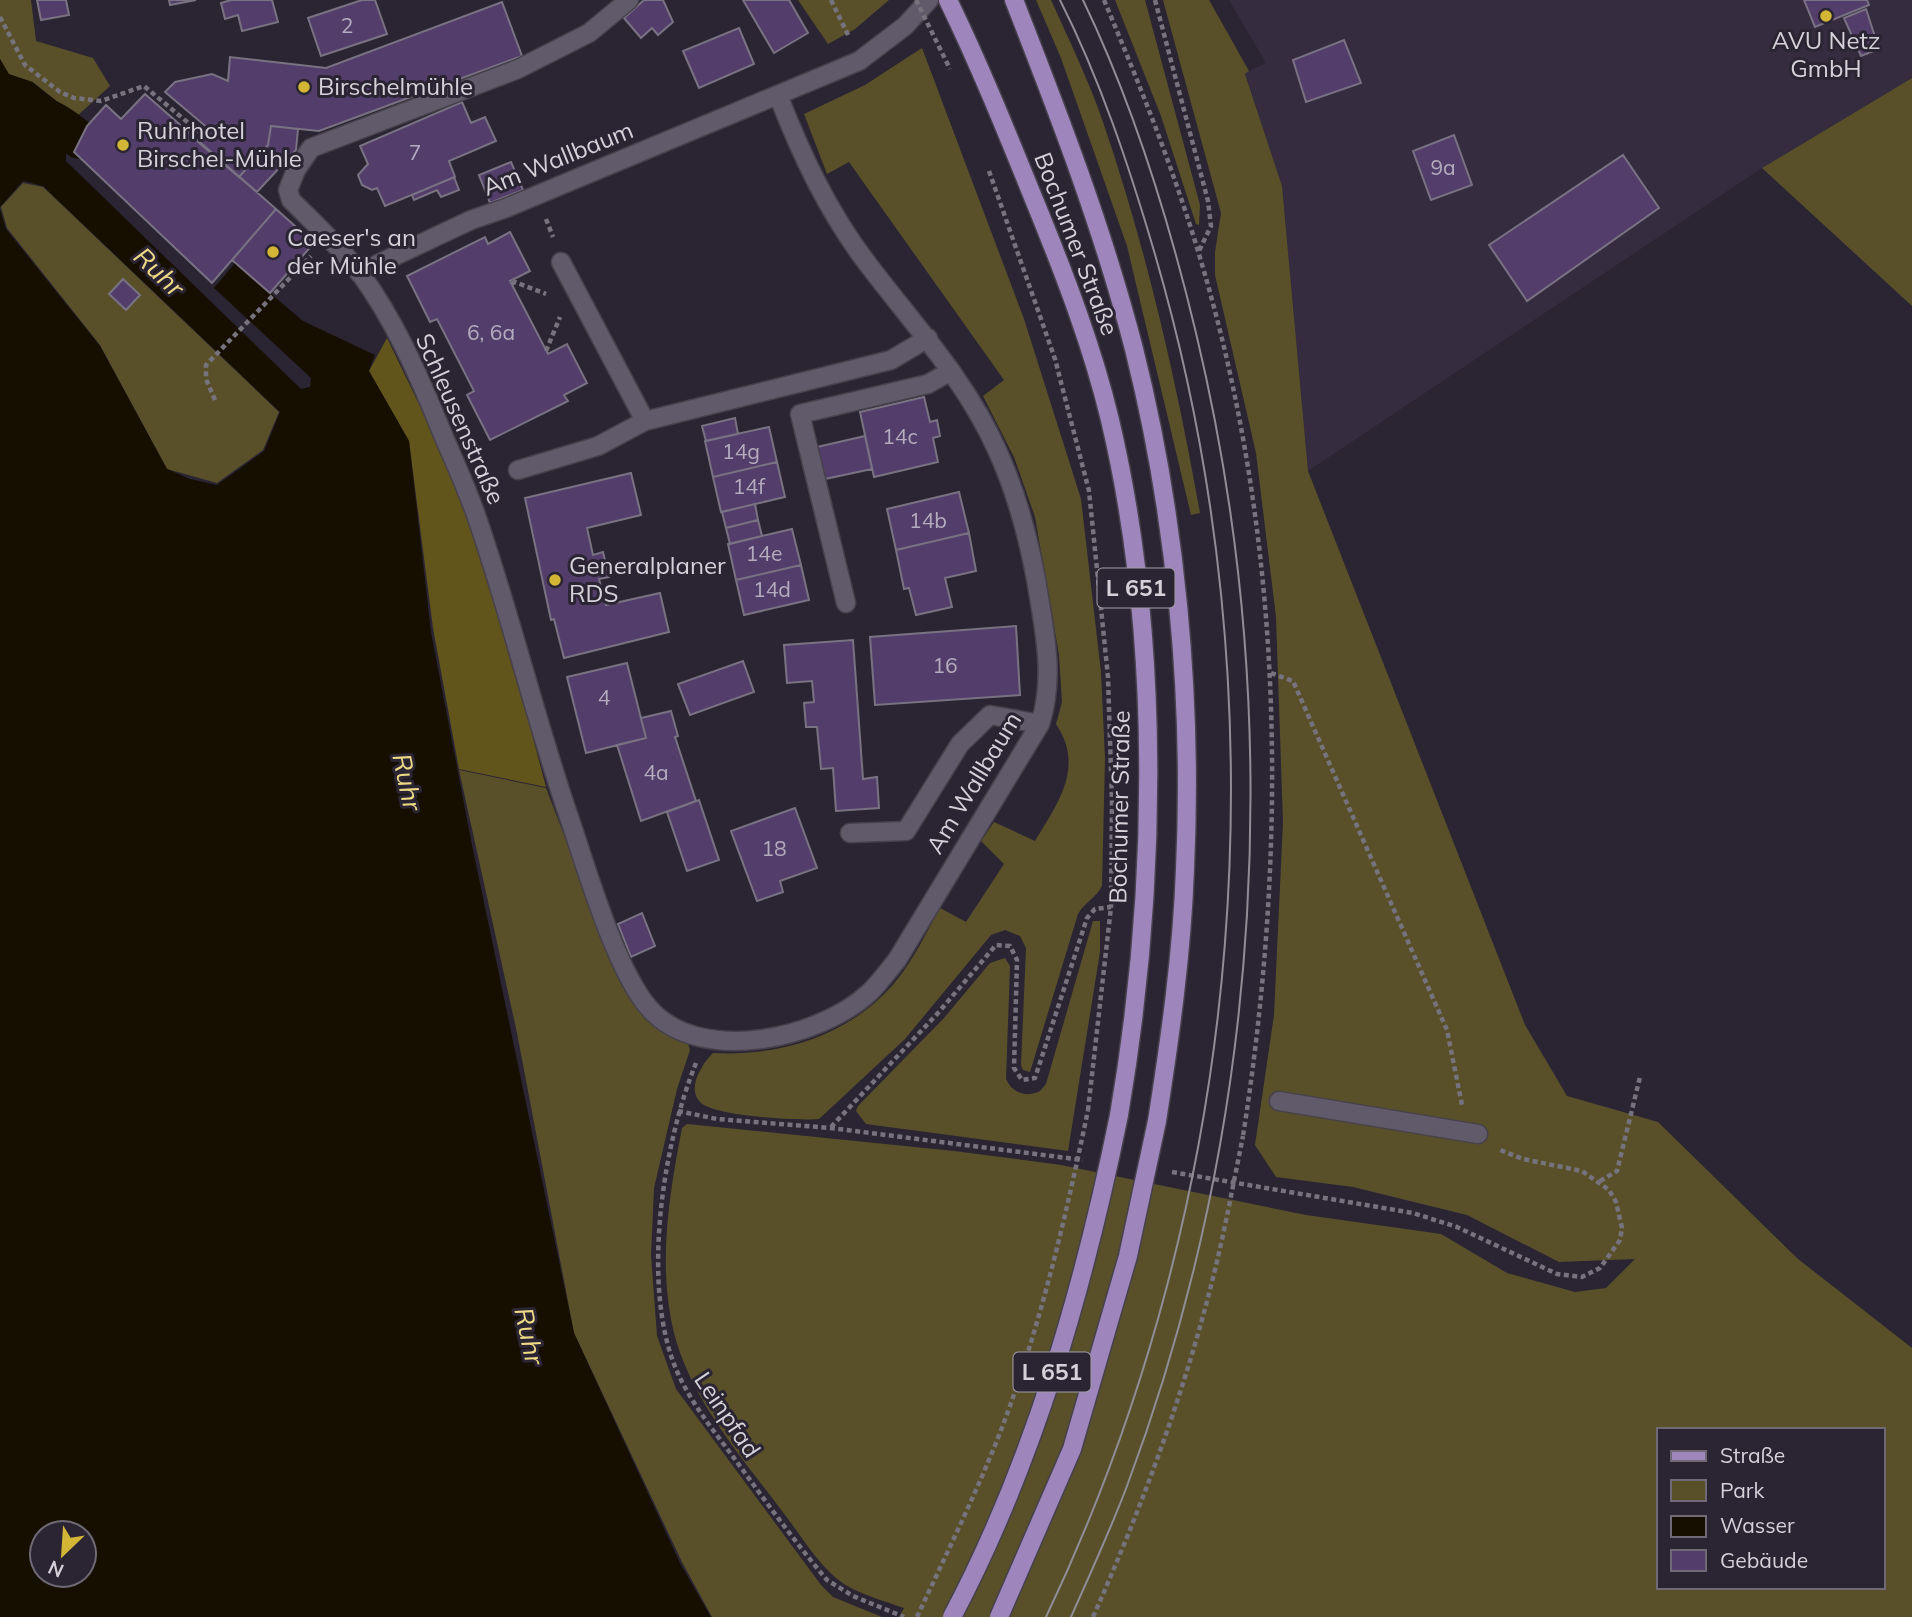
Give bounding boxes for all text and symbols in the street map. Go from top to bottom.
marker: AVU Netz GmbH [1818,8,1834,24]
house number: 2 [341,12,353,38]
place label: AVU Netz GmbH [1772,25,1880,83]
place label: Birschelmühle [318,71,473,101]
marker: Birschelmühle [296,79,312,95]
street label: Am Wallbaum [478,114,637,202]
place label: Ruhrhotel Birschel-Mühle [137,115,302,173]
marker: Ruhrhotel Birschel-Mühle [115,137,131,153]
house number: 7 [409,139,421,165]
street label: Bochumer Straße [1028,148,1126,339]
house number: 9a [1430,154,1456,180]
place label: Caeser's an der Mühle [287,222,416,280]
water label: Ruhr [127,240,193,305]
marker: Caeser's an der Mühle [265,244,281,260]
house number: 6, 6a [467,319,515,345]
street label: Schleusenstraße [410,328,512,509]
house number: 14c [882,423,918,449]
house number: 14g [722,438,760,464]
house number: 14f [733,473,766,499]
house number: 14b [909,507,947,533]
house number: 14e [746,540,782,566]
place label: Generalplaner RDS [569,550,726,608]
road number: L 651 [1098,568,1174,608]
marker: Generalplaner RDS [547,572,563,588]
house number: 14d [753,576,791,602]
house number: 16 [932,652,958,678]
house number: 4 [598,684,611,710]
street label: Am Wallbaum [919,706,1027,859]
street label: Bochumer Straße [1102,710,1136,904]
water label: Ruhr [385,750,430,815]
house number: 4a [643,759,669,785]
house number: 18 [761,835,787,861]
water label: Ruhr [507,1304,552,1369]
road number: L 651 [1014,1352,1090,1392]
street label: Leinpfad [688,1366,767,1463]
legend [1657,1428,1884,1589]
text: Straße [1720,1442,1785,1468]
text: Park [1720,1477,1764,1503]
text: Wasser [1720,1512,1795,1538]
north arrow [28,1519,98,1589]
text: Gebäude [1720,1547,1808,1573]
text: N [44,1555,67,1583]

